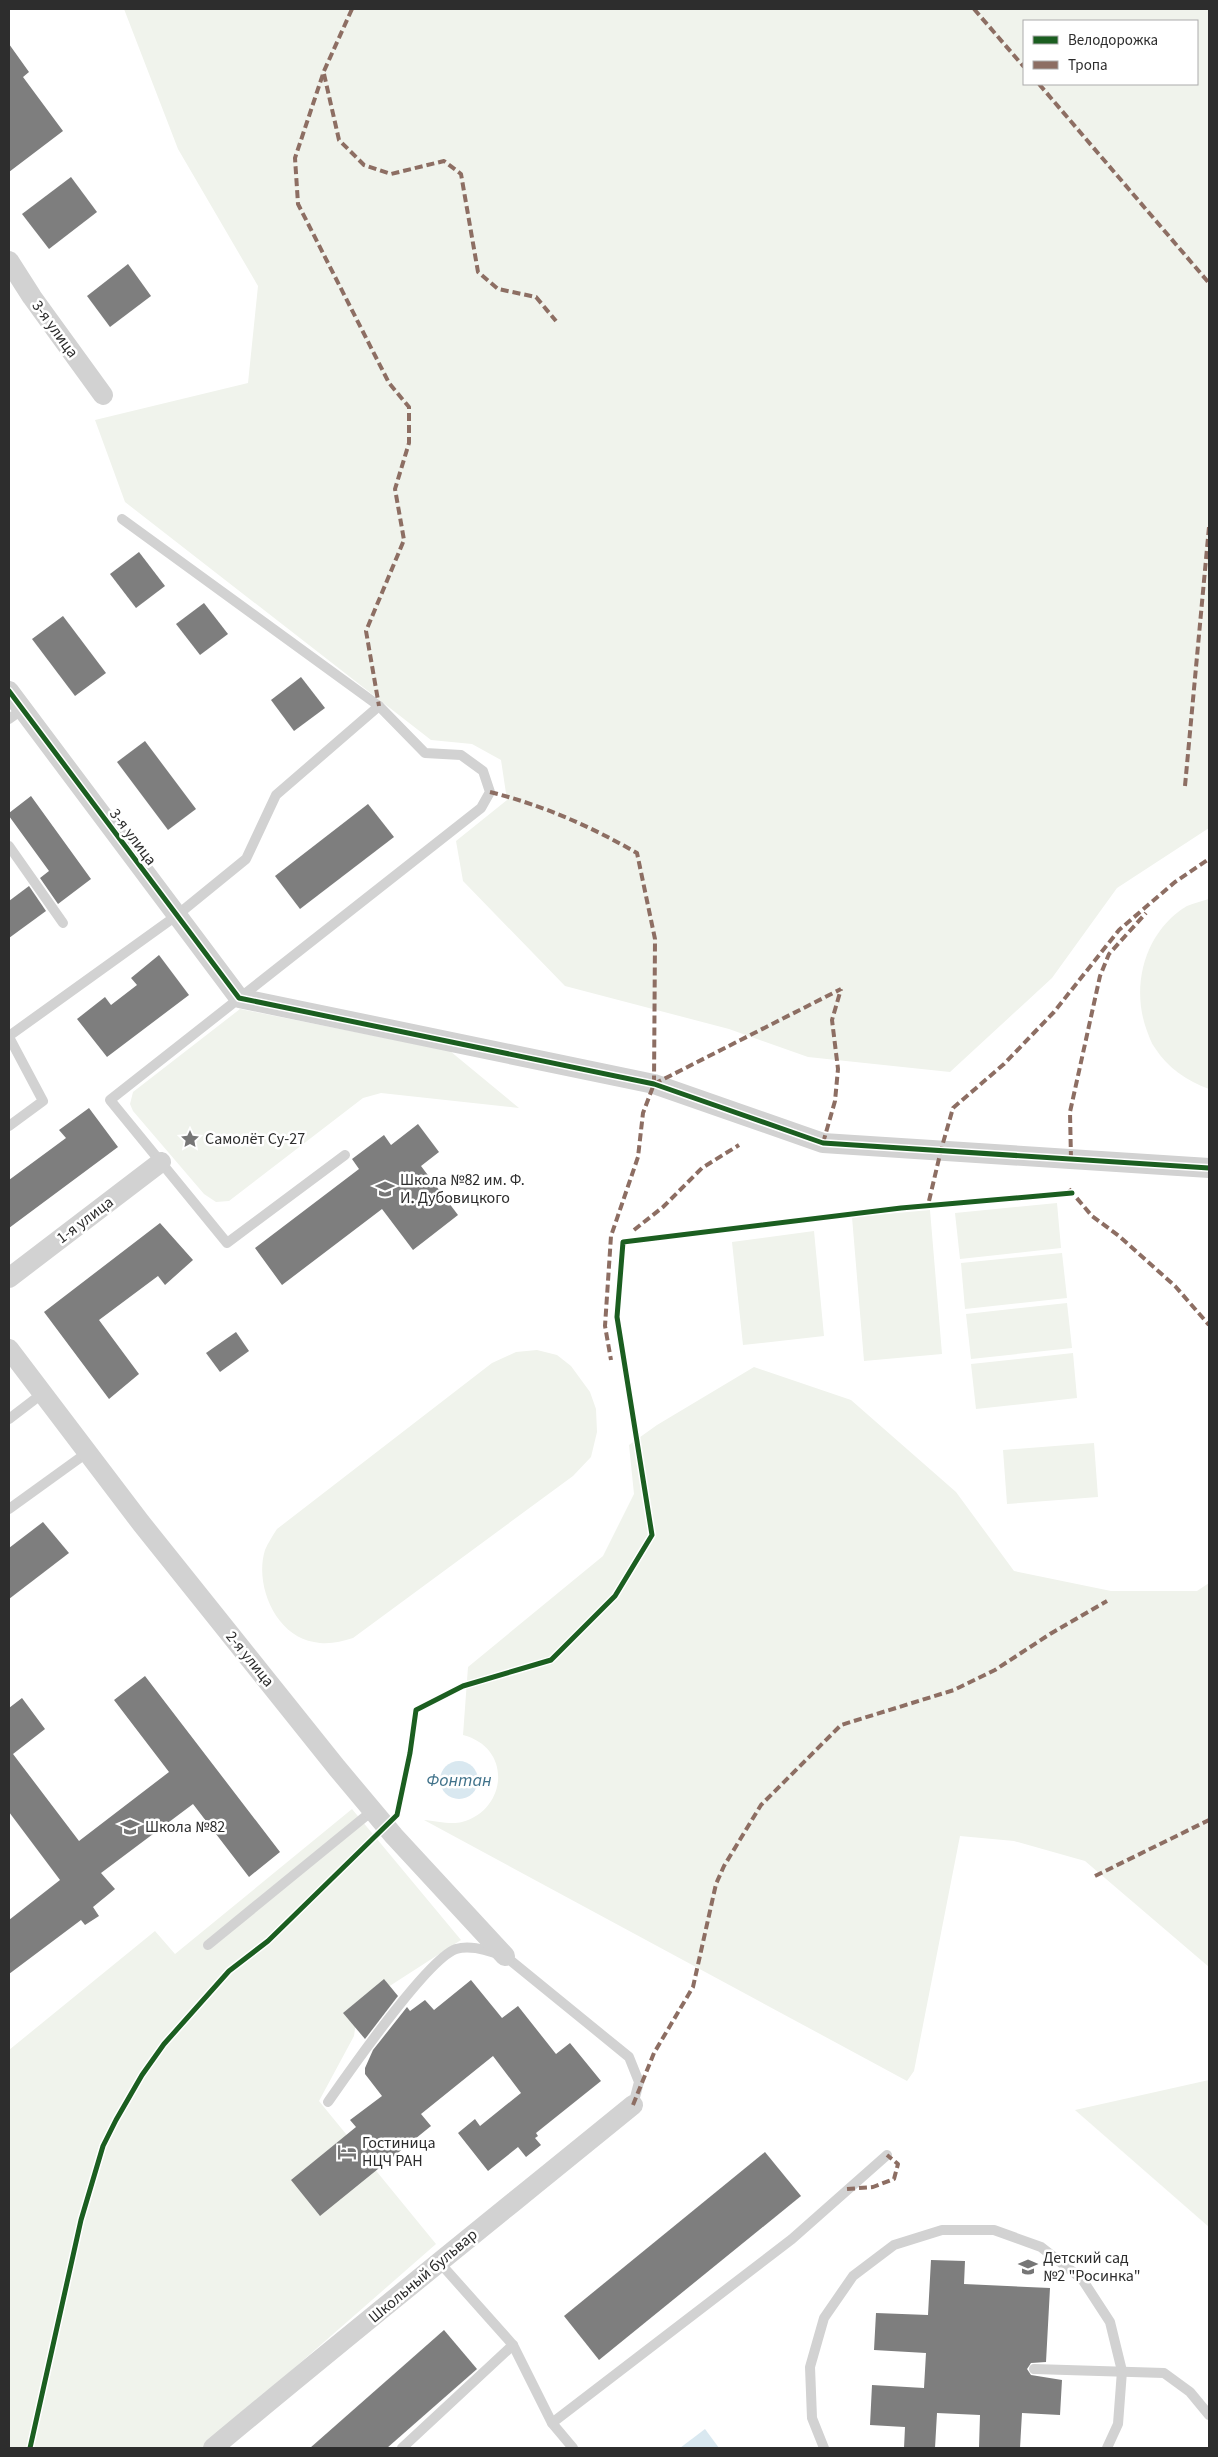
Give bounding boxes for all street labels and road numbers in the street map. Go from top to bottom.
street label: 3-я улица [27,296,83,362]
street label: 3-я улица [104,804,162,870]
street label: 1-я улица [52,1191,118,1249]
street label: 2-я улица [221,1626,279,1692]
street label: Школьный бульвар [364,2224,482,2328]

